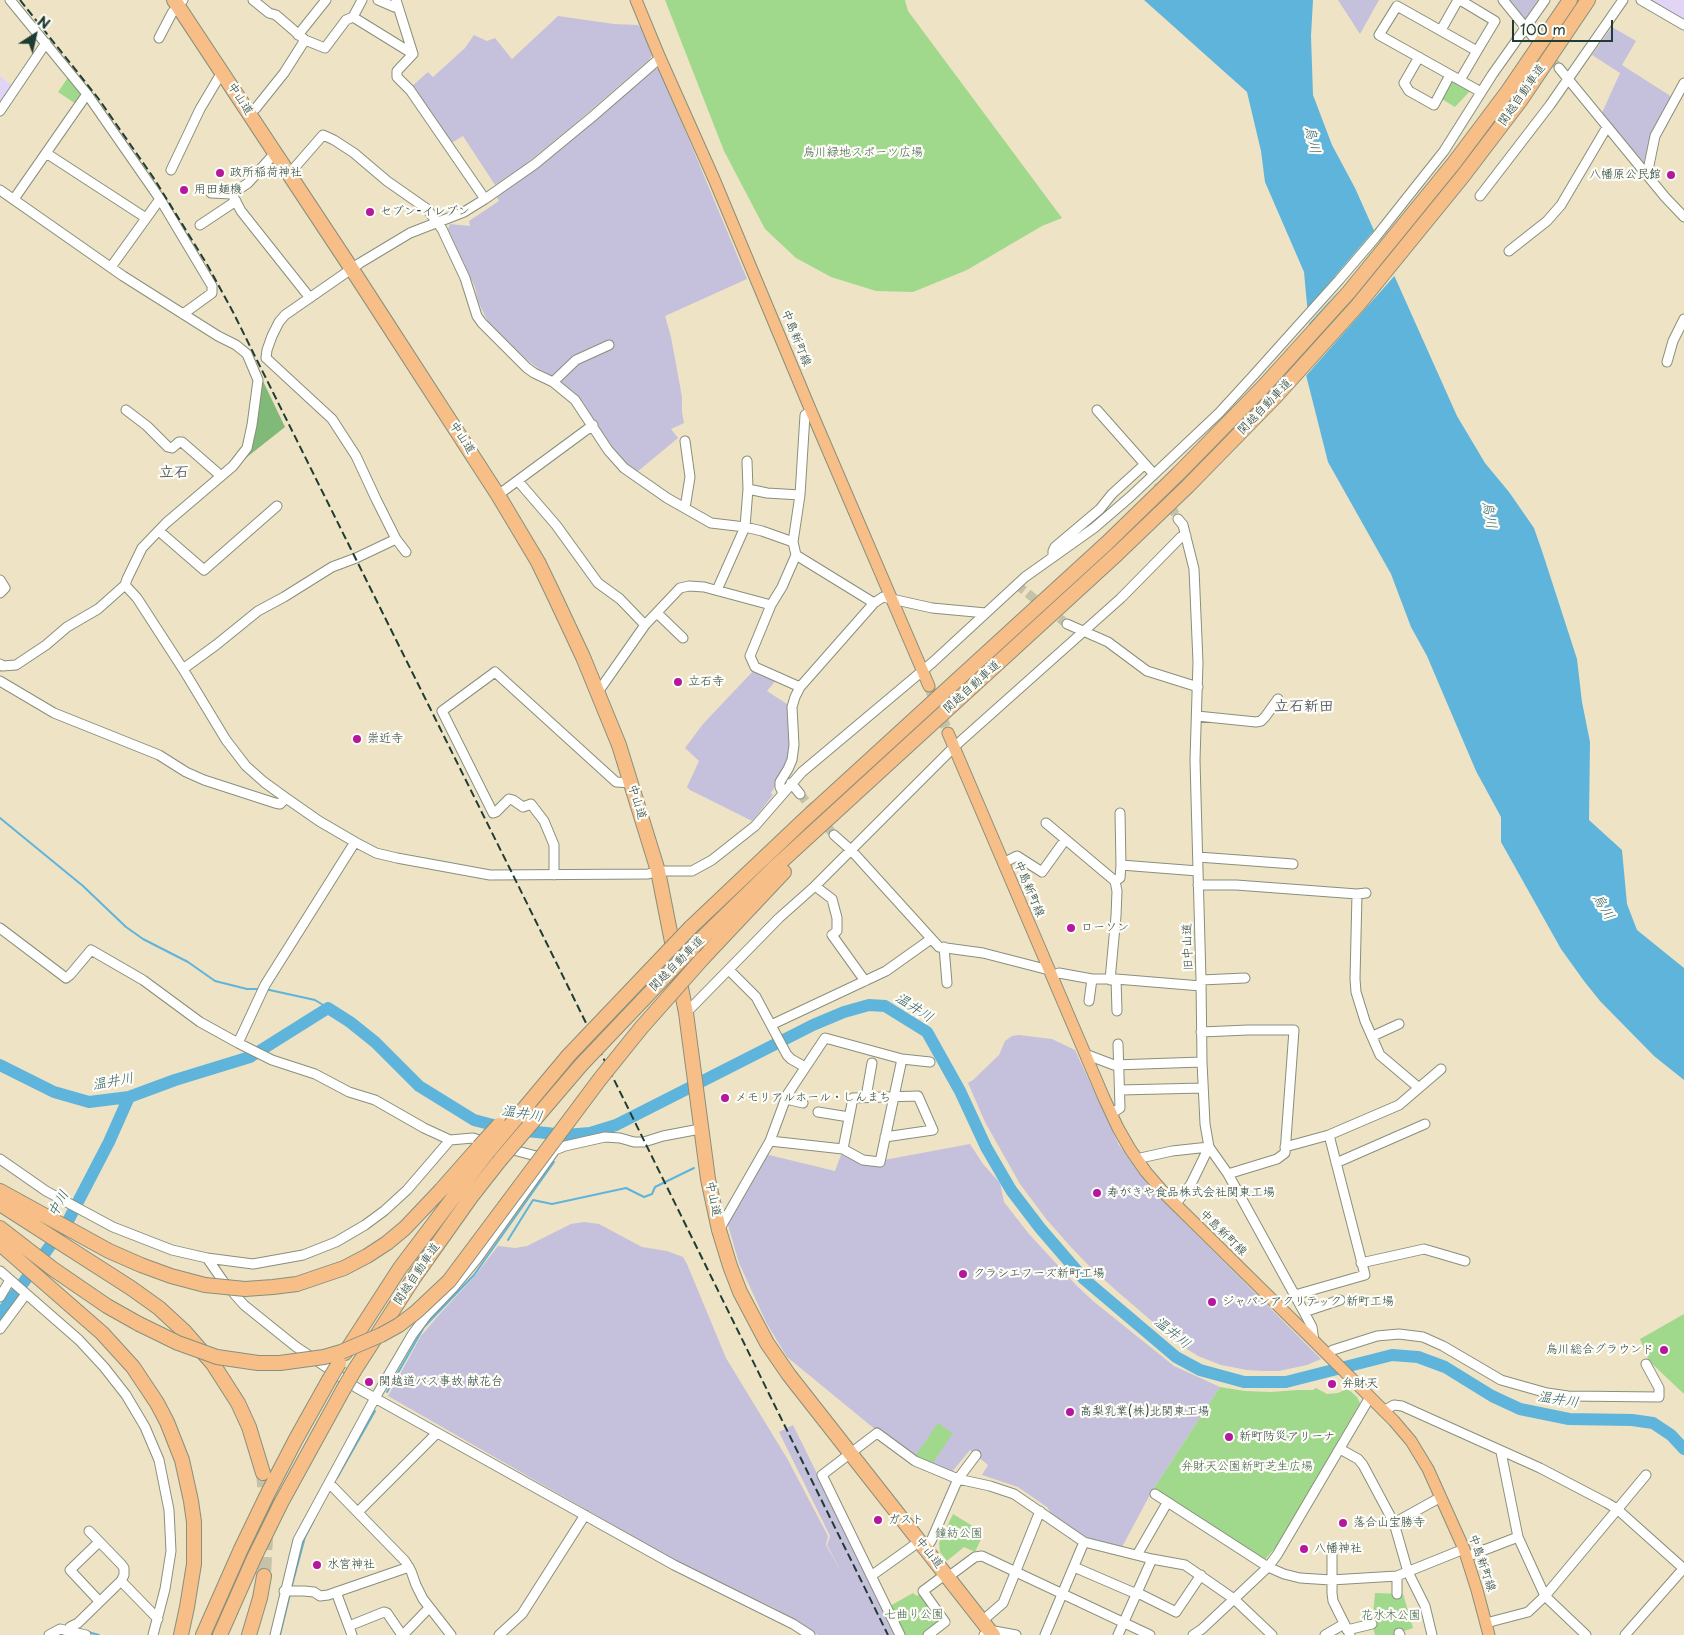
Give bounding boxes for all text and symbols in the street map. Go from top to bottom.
north arrow [10,10,60,60]
scale bar [1514,10,1615,42]
text: N [33,11,54,34]
text: 100 m [1520,17,1566,40]
street label: 関越自動車道 [1495,61,1549,129]
street label: 中山道 [224,80,256,118]
water label: 烏川 [1301,125,1323,155]
park label: 烏川緑地スポーツ広場 [803,146,923,160]
place label: 政所稲荷神社 [230,166,302,180]
marker: 政所稲荷神社 [214,167,226,179]
place label: 八幡原公民館 [1589,168,1661,182]
marker: 八幡原公民館 [1665,169,1677,181]
place label: 用田麺機 [194,183,242,197]
marker: 用田麺機 [178,184,190,196]
place label: セブン-イレブン [380,205,470,219]
marker: セブン-イレブン [364,206,376,218]
street label: 中島新町線 [778,307,814,369]
street label: 関越自動車道 [1235,376,1295,438]
street label: 中山道 [446,419,478,457]
district label: 立石 [159,464,189,482]
water label: 烏川 [1479,500,1499,530]
street label: 関越自動車道 [940,658,1004,716]
place label: 立石寺 [688,675,724,689]
marker: 立石寺 [672,676,684,688]
district label: 立石新田 [1274,698,1334,716]
place label: 崇近寺 [367,732,403,746]
marker: 崇近寺 [351,733,363,745]
street label: 中山道 [625,783,649,821]
street label: 中島新町線 [1011,859,1047,919]
water label: 烏川 [1589,891,1617,923]
place label: ローソン [1081,921,1129,935]
marker: ローソン [1065,922,1077,934]
street label: 旧中山道 [1180,923,1196,971]
street label: 関越自動車道 [646,933,708,995]
water label: 温井川 [892,990,936,1026]
water label: 温井川 [91,1070,135,1094]
place label: メモリアルホール・しんまち [735,1091,891,1105]
marker: メモリアルホール・しんまち [719,1092,731,1104]
water label: 温井川 [500,1102,544,1126]
street label: 中山道 [702,1180,724,1218]
place label: 寿がきや食品株式会社関東工場 [1107,1186,1275,1200]
marker: 寿がきや食品株式会社関東工場 [1091,1187,1103,1199]
water label: 中川 [45,1188,73,1220]
street label: 中島新町線 [1196,1207,1250,1259]
street label: 関越自動車道 [391,1240,443,1308]
place label: クラシエフーズ新町工場 [973,1267,1105,1281]
marker: クラシエフーズ新町工場 [957,1268,969,1280]
place label: ジャパンアクリテック 新町工場 [1222,1295,1394,1309]
marker: ジャパンアクリテック 新町工場 [1206,1296,1218,1308]
water label: 温井川 [1150,1313,1194,1353]
place label: 烏川総合グラウンド [1546,1343,1654,1357]
marker: 烏川総合グラウンド [1658,1344,1670,1356]
place label: 関越道バス事故 献花台 [379,1375,503,1389]
marker: 関越道バス事故 献花台 [363,1376,375,1388]
place label: 弁財天 [1342,1377,1378,1391]
marker: 弁財天 [1326,1378,1338,1390]
water label: 温井川 [1536,1388,1580,1412]
place label: 高梨乳業(株)北関東工場 [1080,1405,1209,1419]
marker: 高梨乳業(株)北関東工場 [1064,1406,1076,1418]
place label: 新町防災アリーナ [1239,1430,1335,1444]
marker: 新町防災アリーナ [1223,1431,1235,1443]
park label: 弁財天公園新町芝生広場 [1181,1460,1313,1474]
place label: ガスト [888,1513,924,1527]
marker: ガスト [872,1514,884,1526]
place label: 落合山宝勝寺 [1353,1516,1425,1530]
marker: 落合山宝勝寺 [1337,1517,1349,1529]
park label: 鐘紡公園 [935,1527,983,1541]
street label: 中島新町線 [1465,1532,1499,1594]
street label: 中山道 [912,1534,946,1572]
place label: 八幡神社 [1314,1542,1362,1556]
marker: 八幡神社 [1298,1543,1310,1555]
place label: 水宮神社 [327,1558,375,1572]
marker: 水宮神社 [311,1559,323,1571]
park label: 七曲り公園 [884,1608,944,1622]
park label: 花水木公園 [1361,1609,1421,1623]

